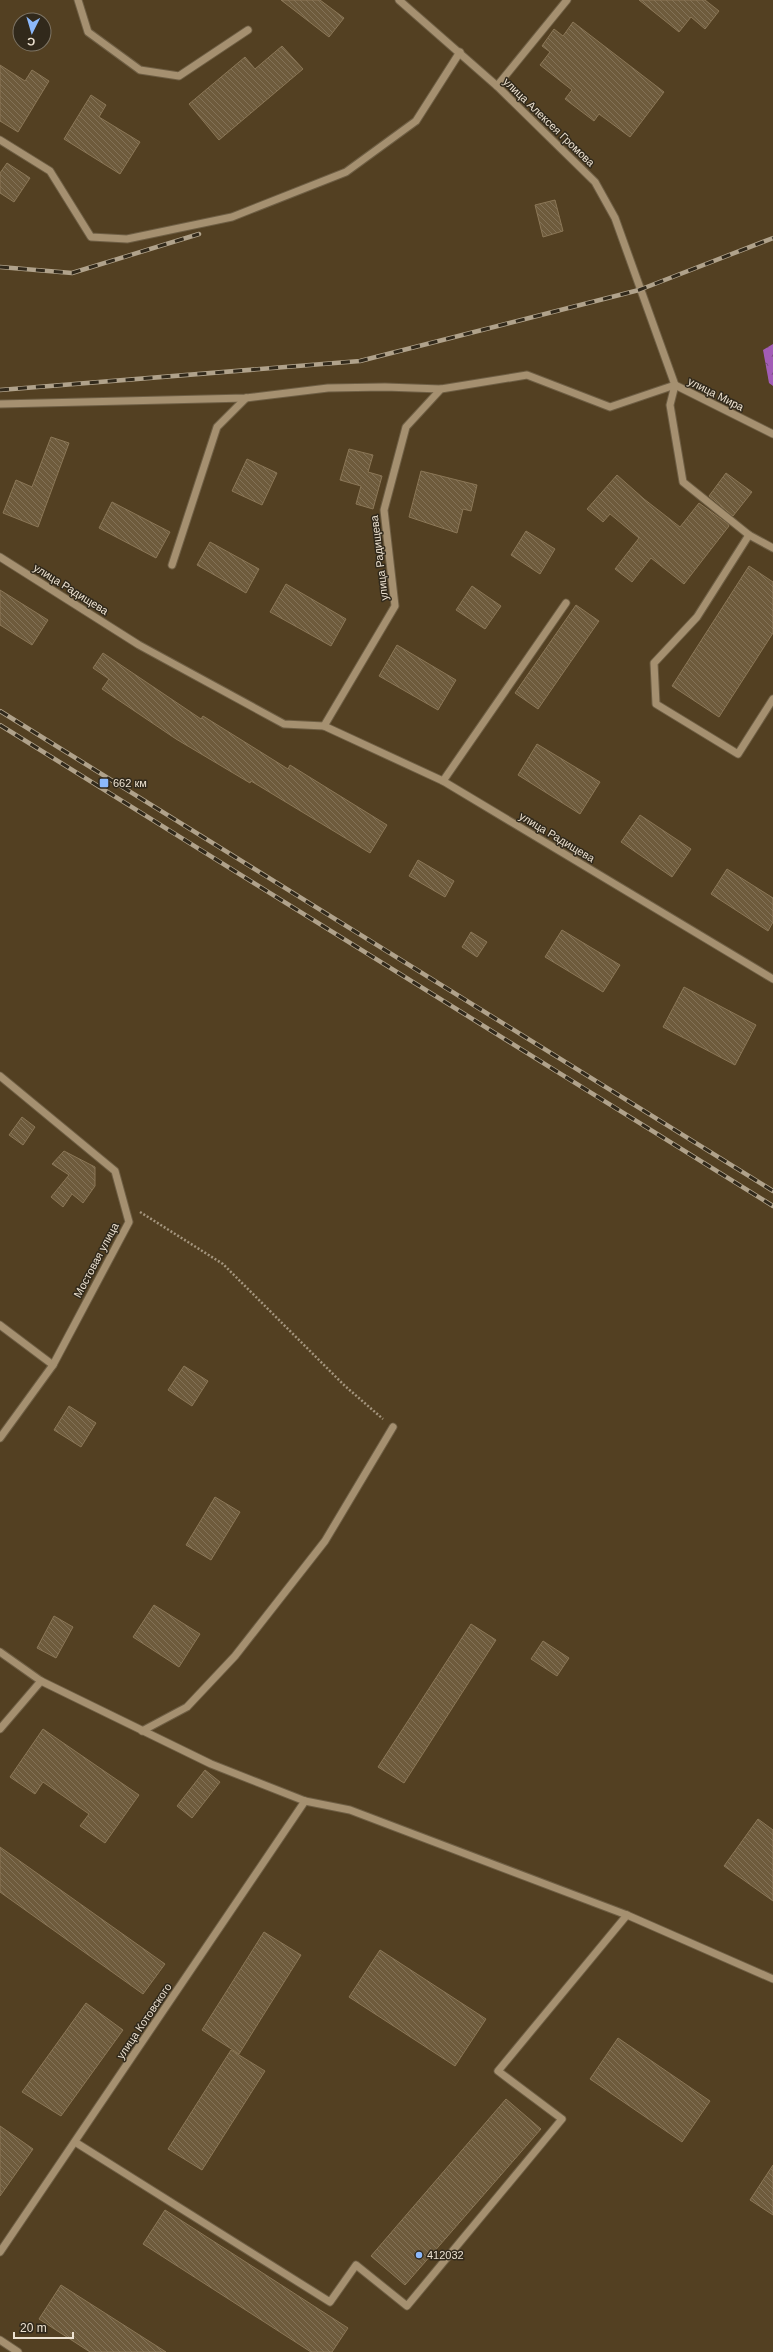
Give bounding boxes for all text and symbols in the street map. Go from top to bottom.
north arrow [12,12,52,52]
text: С [27,36,36,48]
street label: улица Алексея Громова [501,75,598,169]
street label: улица Мира [686,375,747,414]
street label: улица Радищева [368,514,390,601]
street label: улица Радищева [31,561,111,617]
marker: 662 км [98,777,110,789]
place label: 662 км [113,777,147,789]
street label: улица Радищева [517,810,598,865]
street label: Мостовая улица [71,1220,121,1299]
street label: улица Котовского [114,1981,174,2061]
place label: 412032 [427,2249,464,2261]
marker: 412032 [414,2250,424,2260]
scale bar [14,2314,73,2340]
text: 20 m [20,2321,47,2335]

